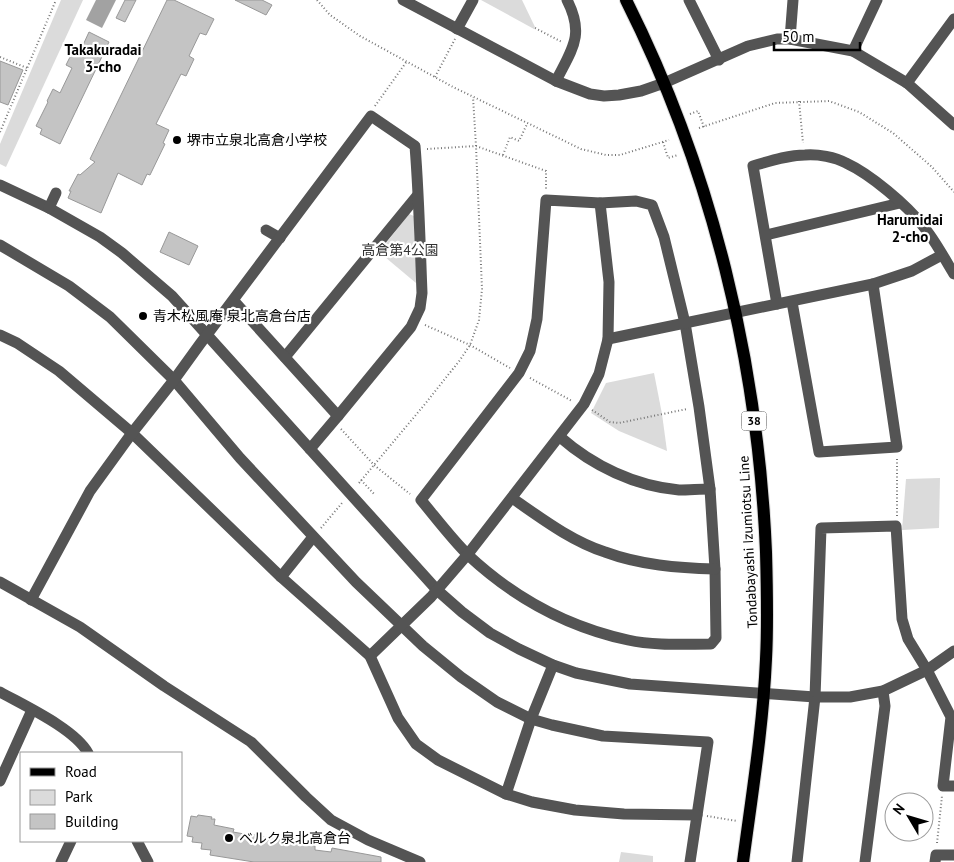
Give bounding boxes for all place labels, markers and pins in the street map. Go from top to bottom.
place label: 堺市立泉北高倉小学校 [187,131,327,149]
marker: 堺市立泉北高倉小学校 [171,134,183,146]
place label: 青木松風庵 泉北高倉台店 [153,307,311,325]
marker: 青木松風庵 泉北高倉台店 [137,310,149,322]
place label: ベルク泉北高倉台 [239,829,351,847]
marker: ベルク泉北高倉台 [223,832,235,844]

